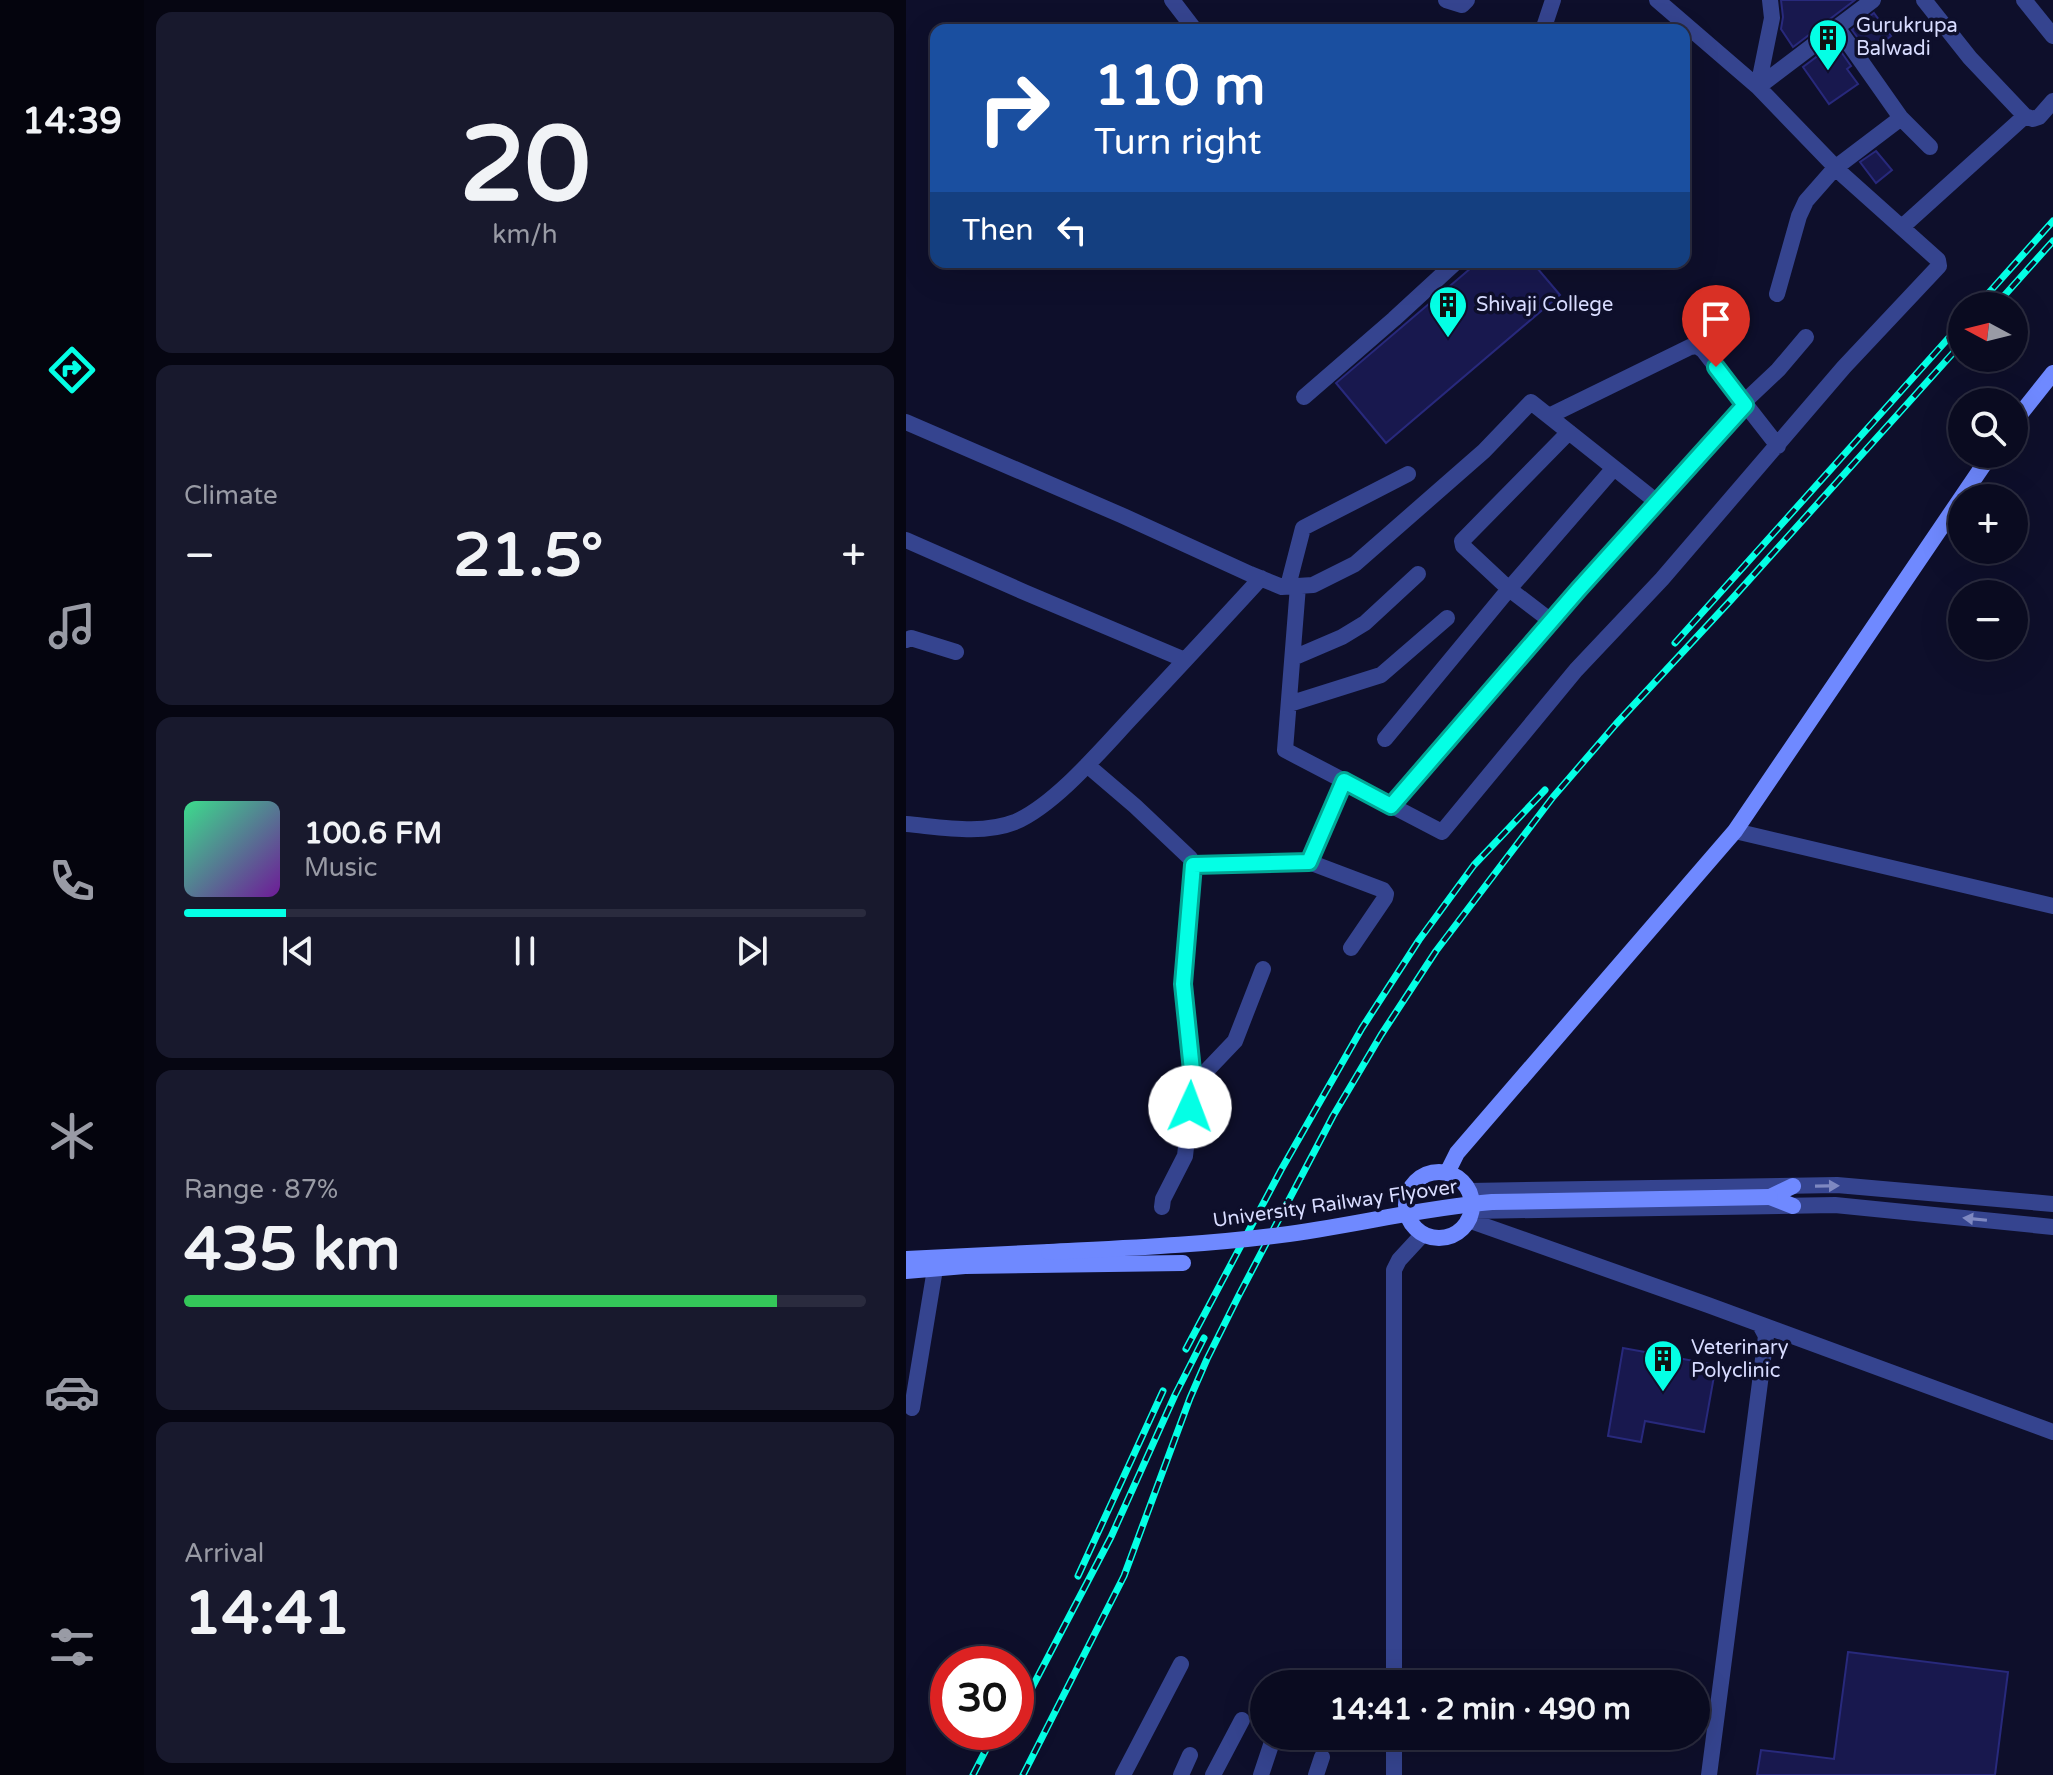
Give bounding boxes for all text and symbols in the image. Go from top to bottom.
place label: Gurukrupa Balwadi [1856,14,1958,61]
building icon: Gurukrupa Balwadi [1807,17,1849,72]
text: 110 m [1094,53,1265,120]
icon: right [962,56,1066,160]
text: 14:39 [22,100,122,143]
text: 20 [460,104,590,229]
text: Turn right [1094,121,1261,164]
icon: left [1050,208,1094,252]
text: Then [962,212,1034,249]
text: km/h [492,219,558,250]
building icon: Shivaji College [1427,284,1469,339]
pin [1682,285,1750,367]
north arrow [1948,292,2028,372]
map controls [1948,292,2028,660]
place label: Shivaji College [1476,293,1613,317]
icon: arrive [1694,297,1738,341]
icon: directions [44,342,100,398]
button: search [1948,388,2028,468]
text: Climate [184,480,278,511]
button: + [1948,484,2028,564]
text: 21.5° [453,520,603,592]
text: − [184,530,215,583]
text: + [841,530,866,583]
button: − [1948,580,2028,660]
icon: music [44,598,100,654]
text: 100.6 FM [304,815,442,852]
text: Music [304,852,377,883]
icon: phone [44,853,100,909]
icon: previous [276,929,320,973]
icon: pause [503,929,547,973]
icon: next [730,929,774,973]
position arrow [1148,1065,1232,1149]
icon: climate [44,1108,100,1164]
text: Range · 87% [184,1174,338,1205]
street label: University Railway Flyover [1211,1175,1459,1233]
one-way arrow [1815,1180,1840,1192]
one-way arrow [1962,1213,1987,1226]
text: 435 km [184,1214,400,1286]
place label: Veterinary Polyclinic [1691,1336,1789,1383]
building icon: Veterinary Polyclinic [1642,1338,1684,1393]
icon: car [44,1364,100,1420]
text: Arrival [184,1538,264,1569]
text: 14:41 [184,1578,350,1650]
icon: filters [44,1619,100,1675]
speed limit sign: 30 [930,1646,1034,1750]
text: 14:41 · 2 min · 490 m [1329,1691,1631,1728]

